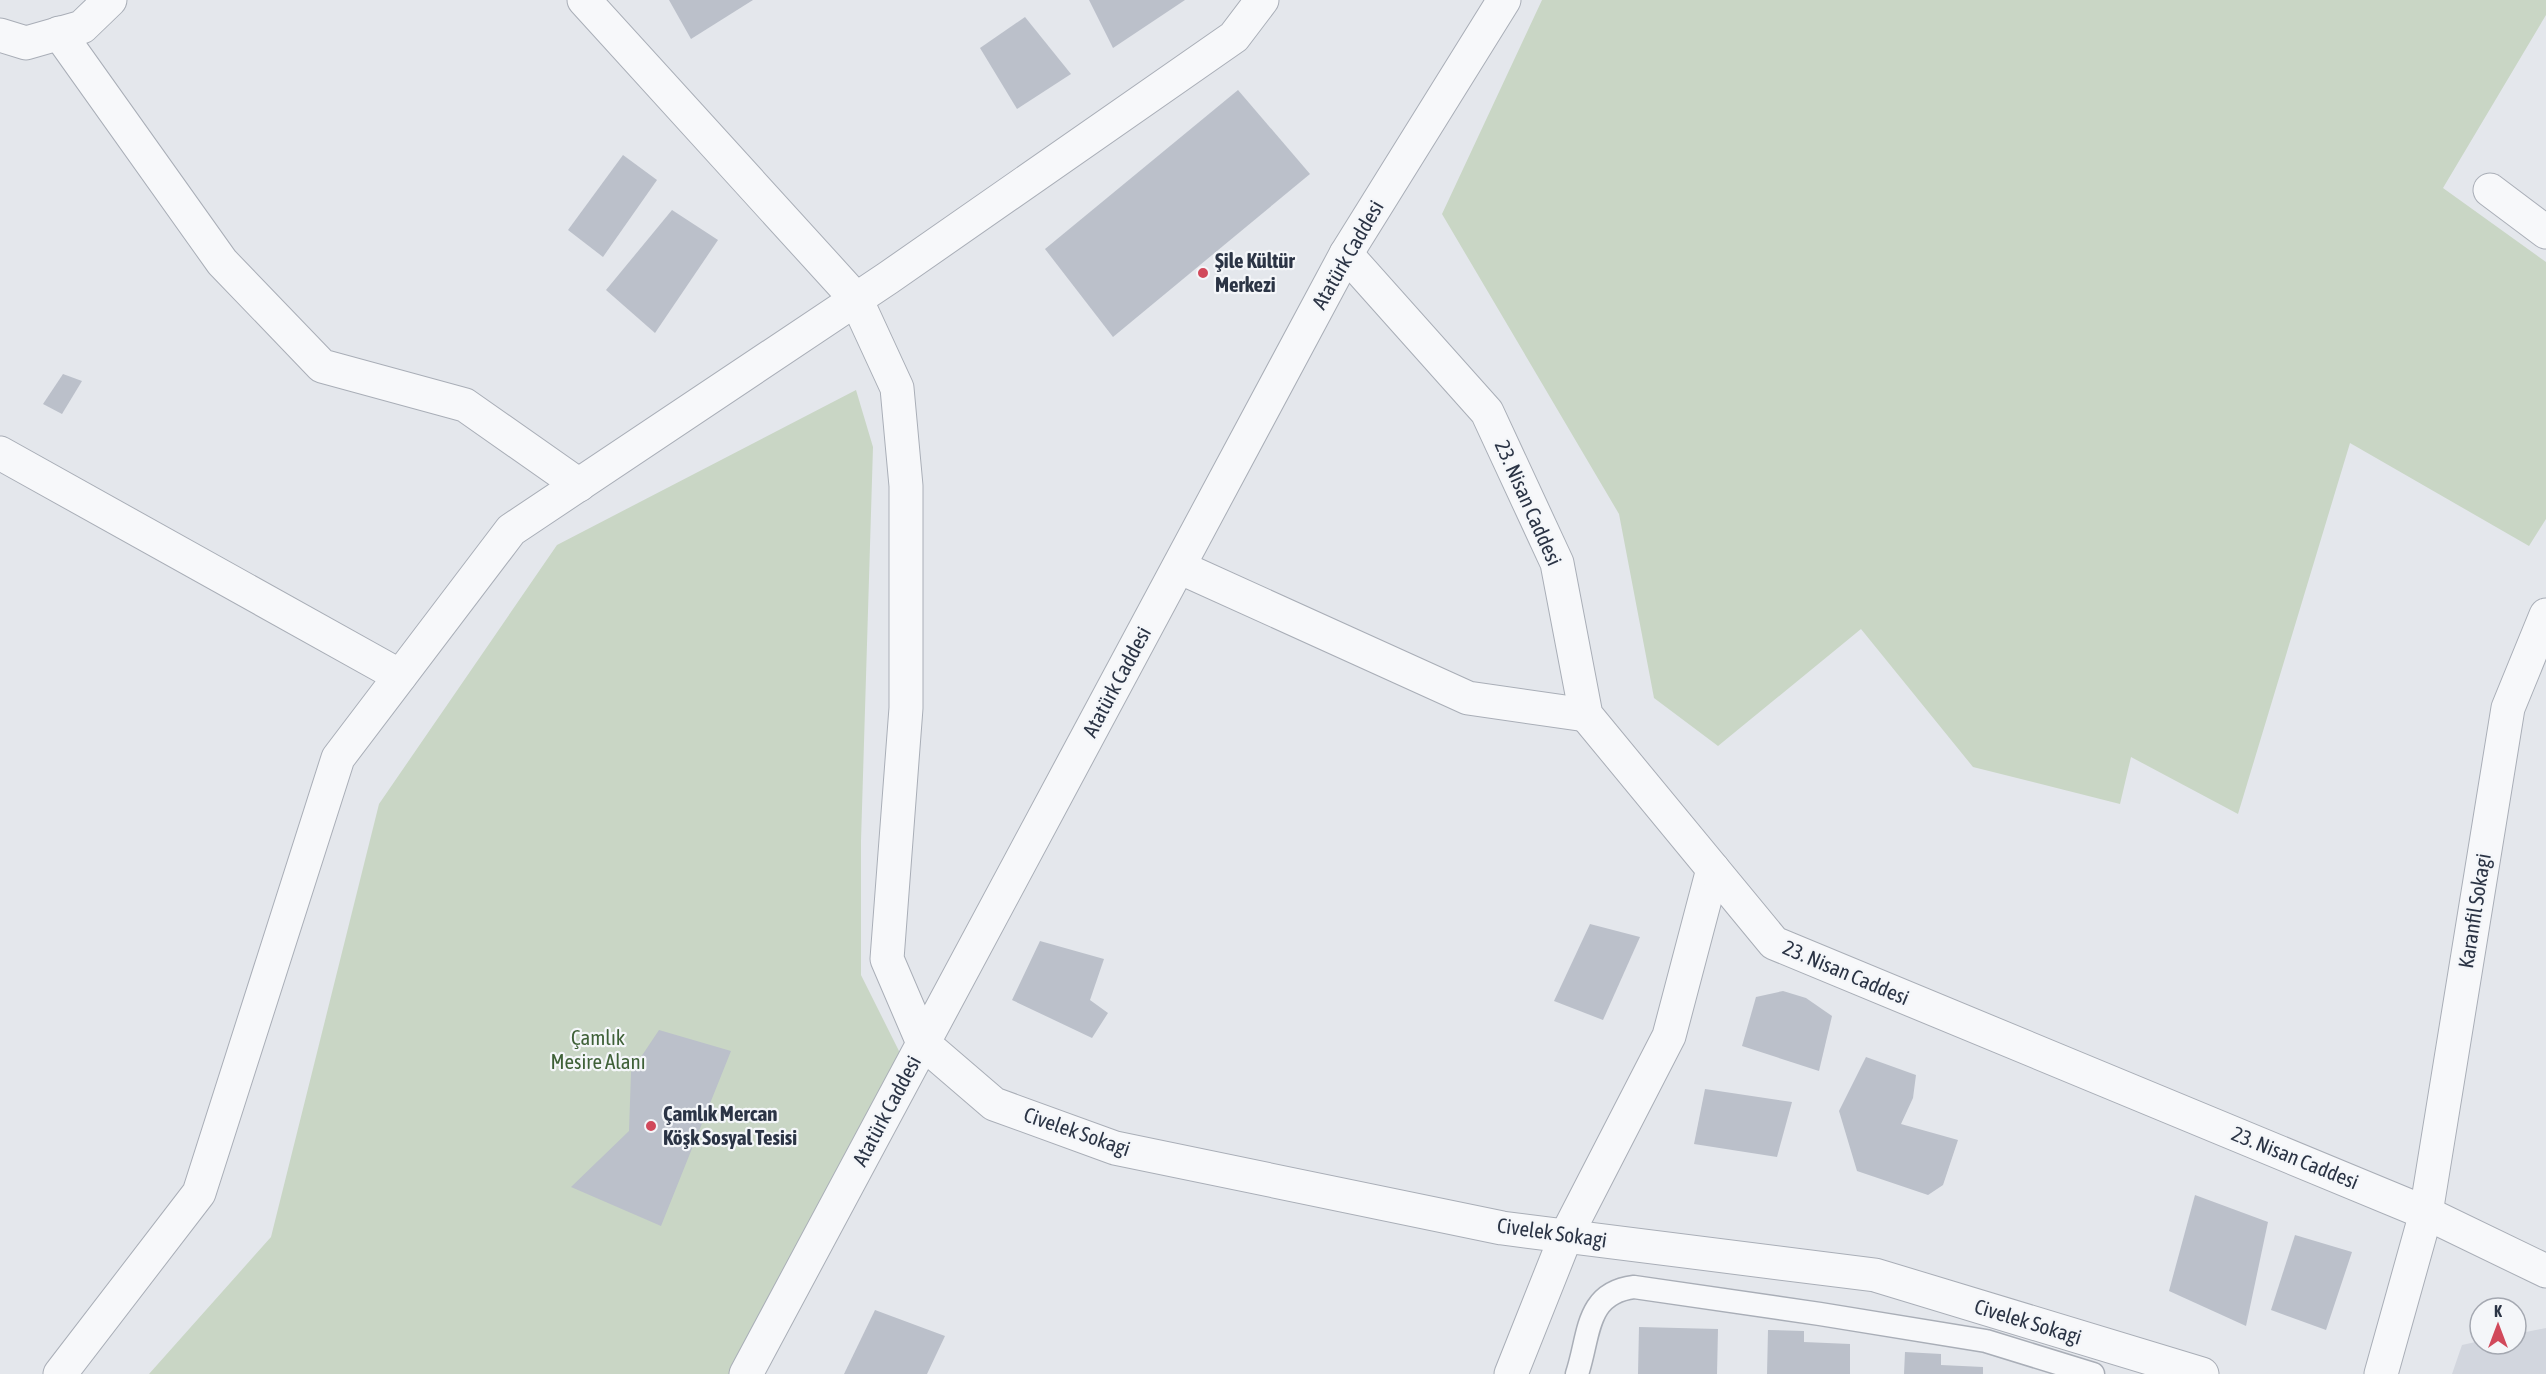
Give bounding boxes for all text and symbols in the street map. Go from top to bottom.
street label: Atatürk Caddesi [1306,196,1388,313]
place label: Şile Kültür Merkezi [1215,248,1295,296]
marker: Şile Kültür Merkezi [1196,266,1210,280]
street label: 23. Nisan Caddesi [1491,436,1567,569]
street label: Atatürk Caddesi [1077,622,1155,741]
street label: Karanfil Sokagi [2453,852,2495,970]
street label: 23. Nisan Caddesi [1780,935,1913,1009]
park label: Çamlık Mesire Alanı [550,1025,646,1073]
street label: Atatürk Caddesi [847,1051,925,1170]
place label: Çamlık Mercan Köşk Sosyal Tesisi [663,1101,797,1149]
street label: Civelek Sokagi [1021,1102,1134,1160]
marker: Çamlık Mercan Köşk Sosyal Tesisi [644,1119,658,1133]
street label: 23. Nisan Caddesi [2228,1121,2362,1193]
street label: Civelek Sokagi [1496,1212,1609,1252]
street label: Civelek Sokagi [1972,1293,2085,1349]
north arrow [2468,1296,2528,1356]
text: K [2494,1302,2502,1320]

